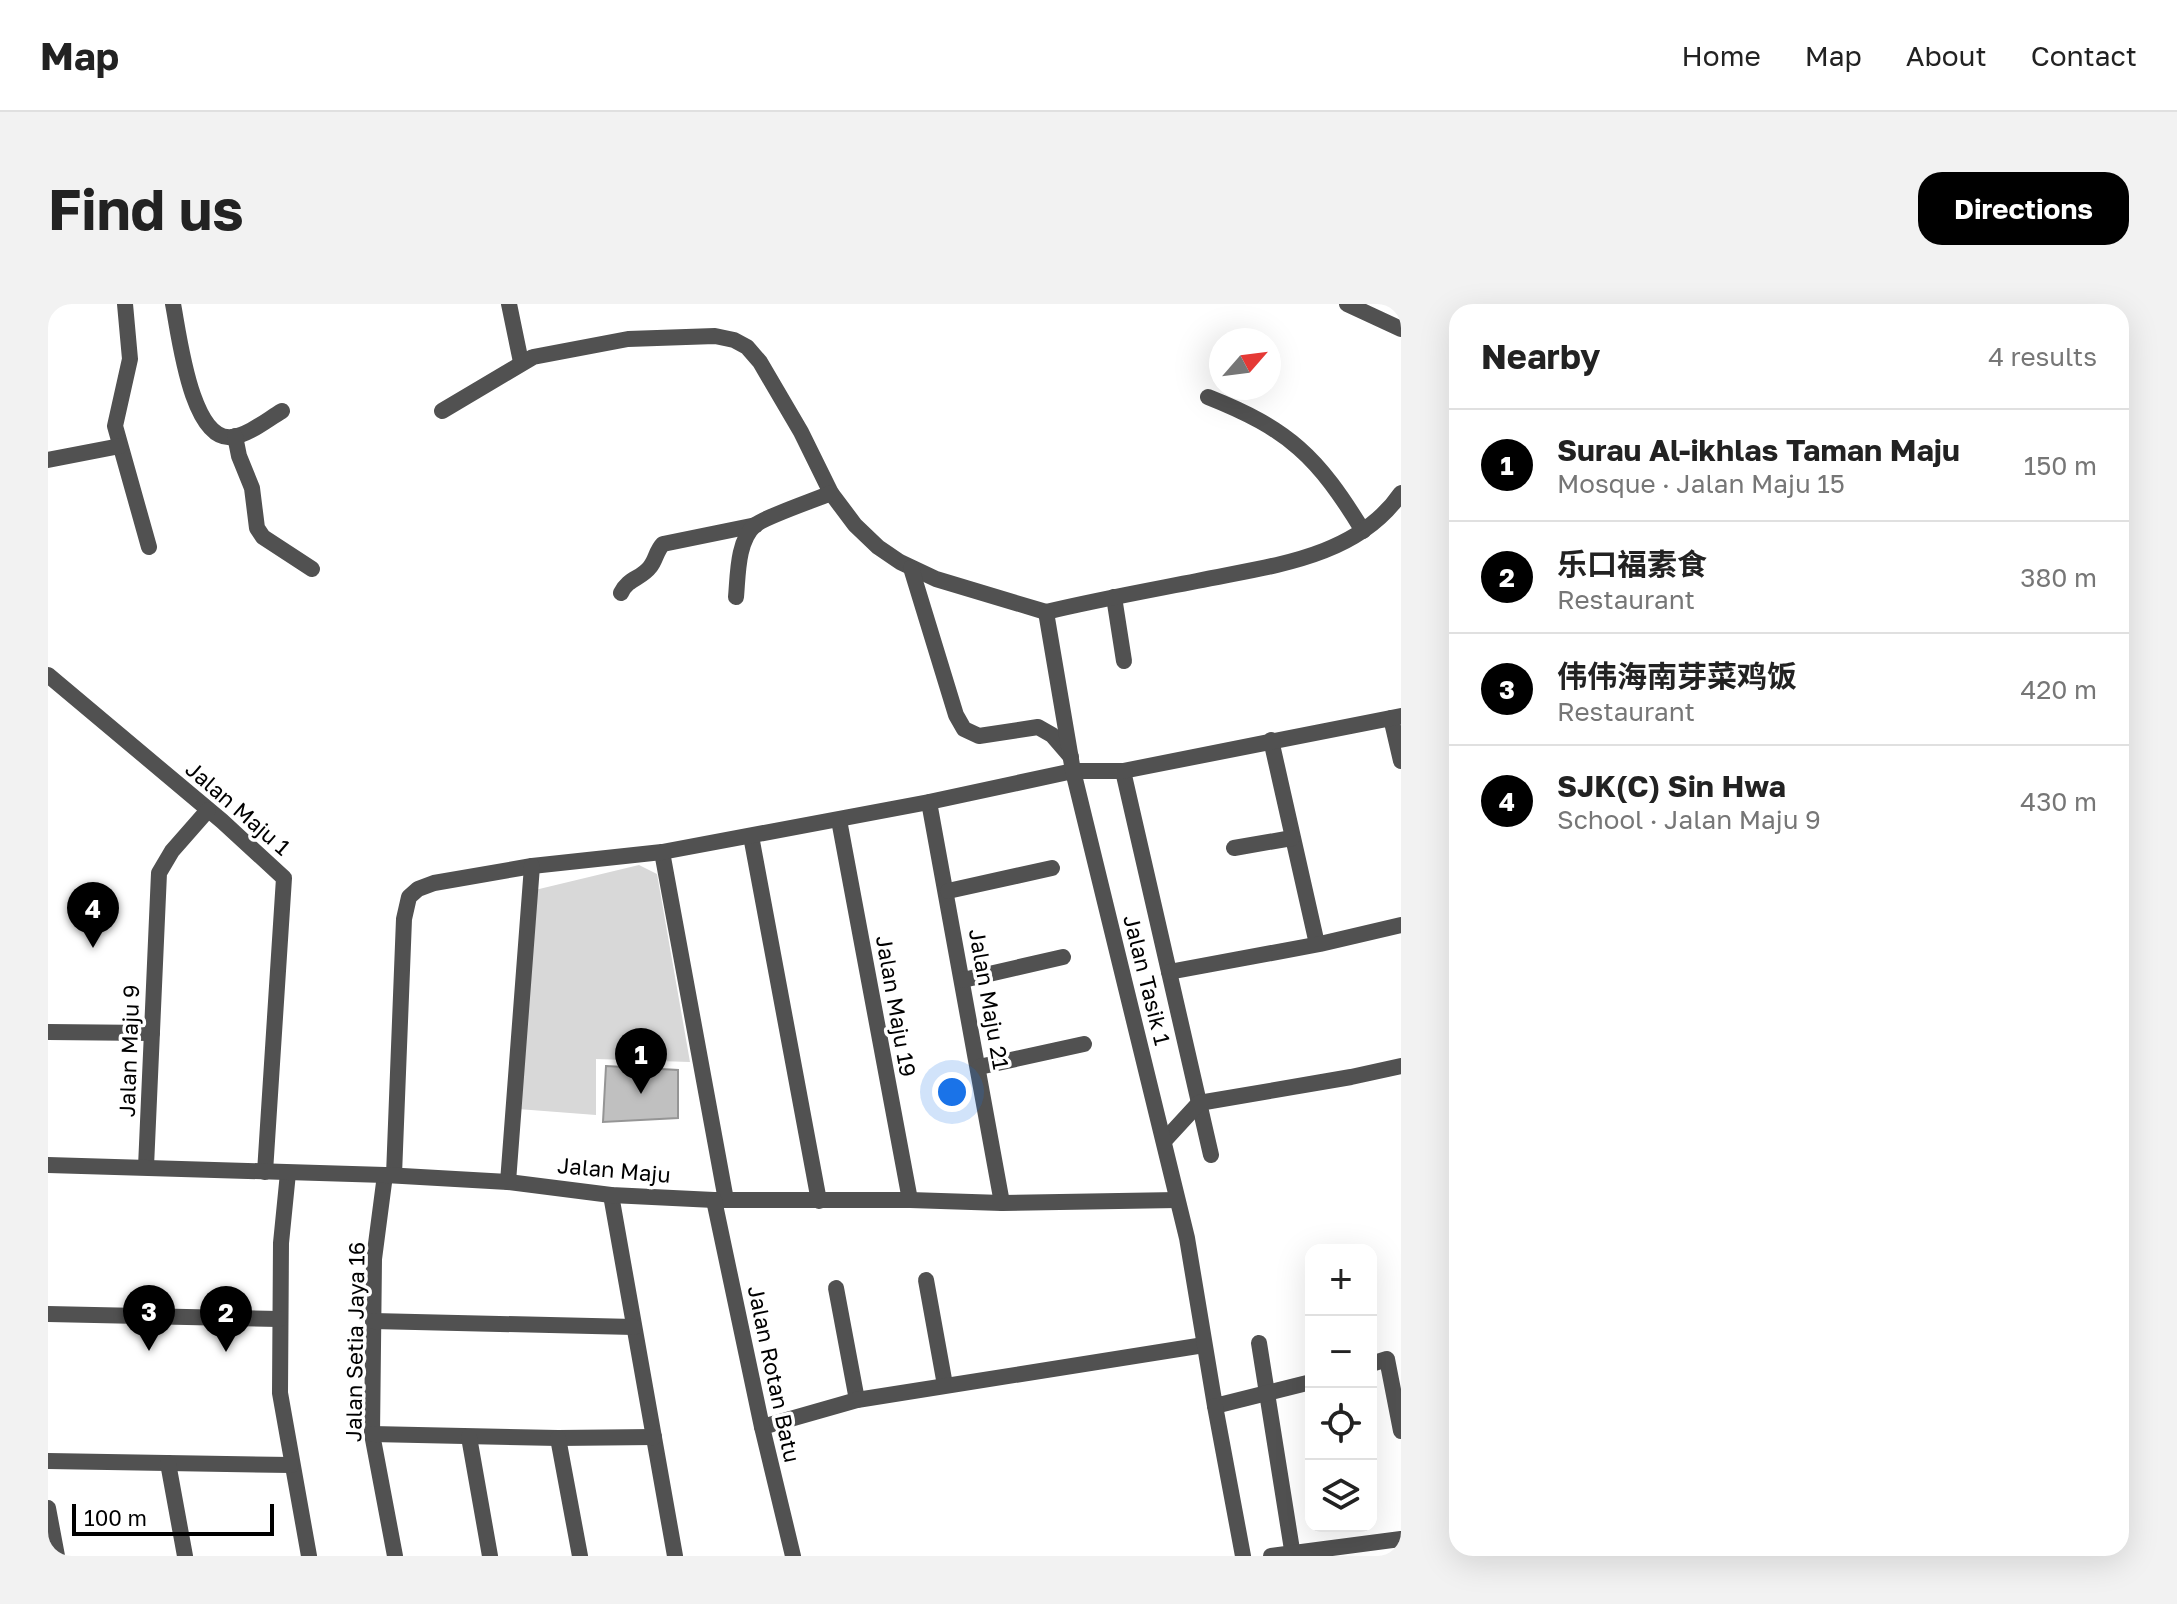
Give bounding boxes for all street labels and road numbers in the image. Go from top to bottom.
street label: Jalan Maju 1 [180,755,296,861]
street label: Jalan Tasik 1 [1118,912,1177,1048]
street label: Jalan Maju 21 [964,926,1015,1072]
street label: Jalan Maju 19 [871,933,922,1079]
street label: Jalan Maju 9 [113,984,144,1118]
street label: Jalan Maju [556,1151,672,1188]
street label: Jalan Setia Jaya 16 [339,1242,370,1442]
street label: Jalan Rotan Batu [743,1283,806,1465]

